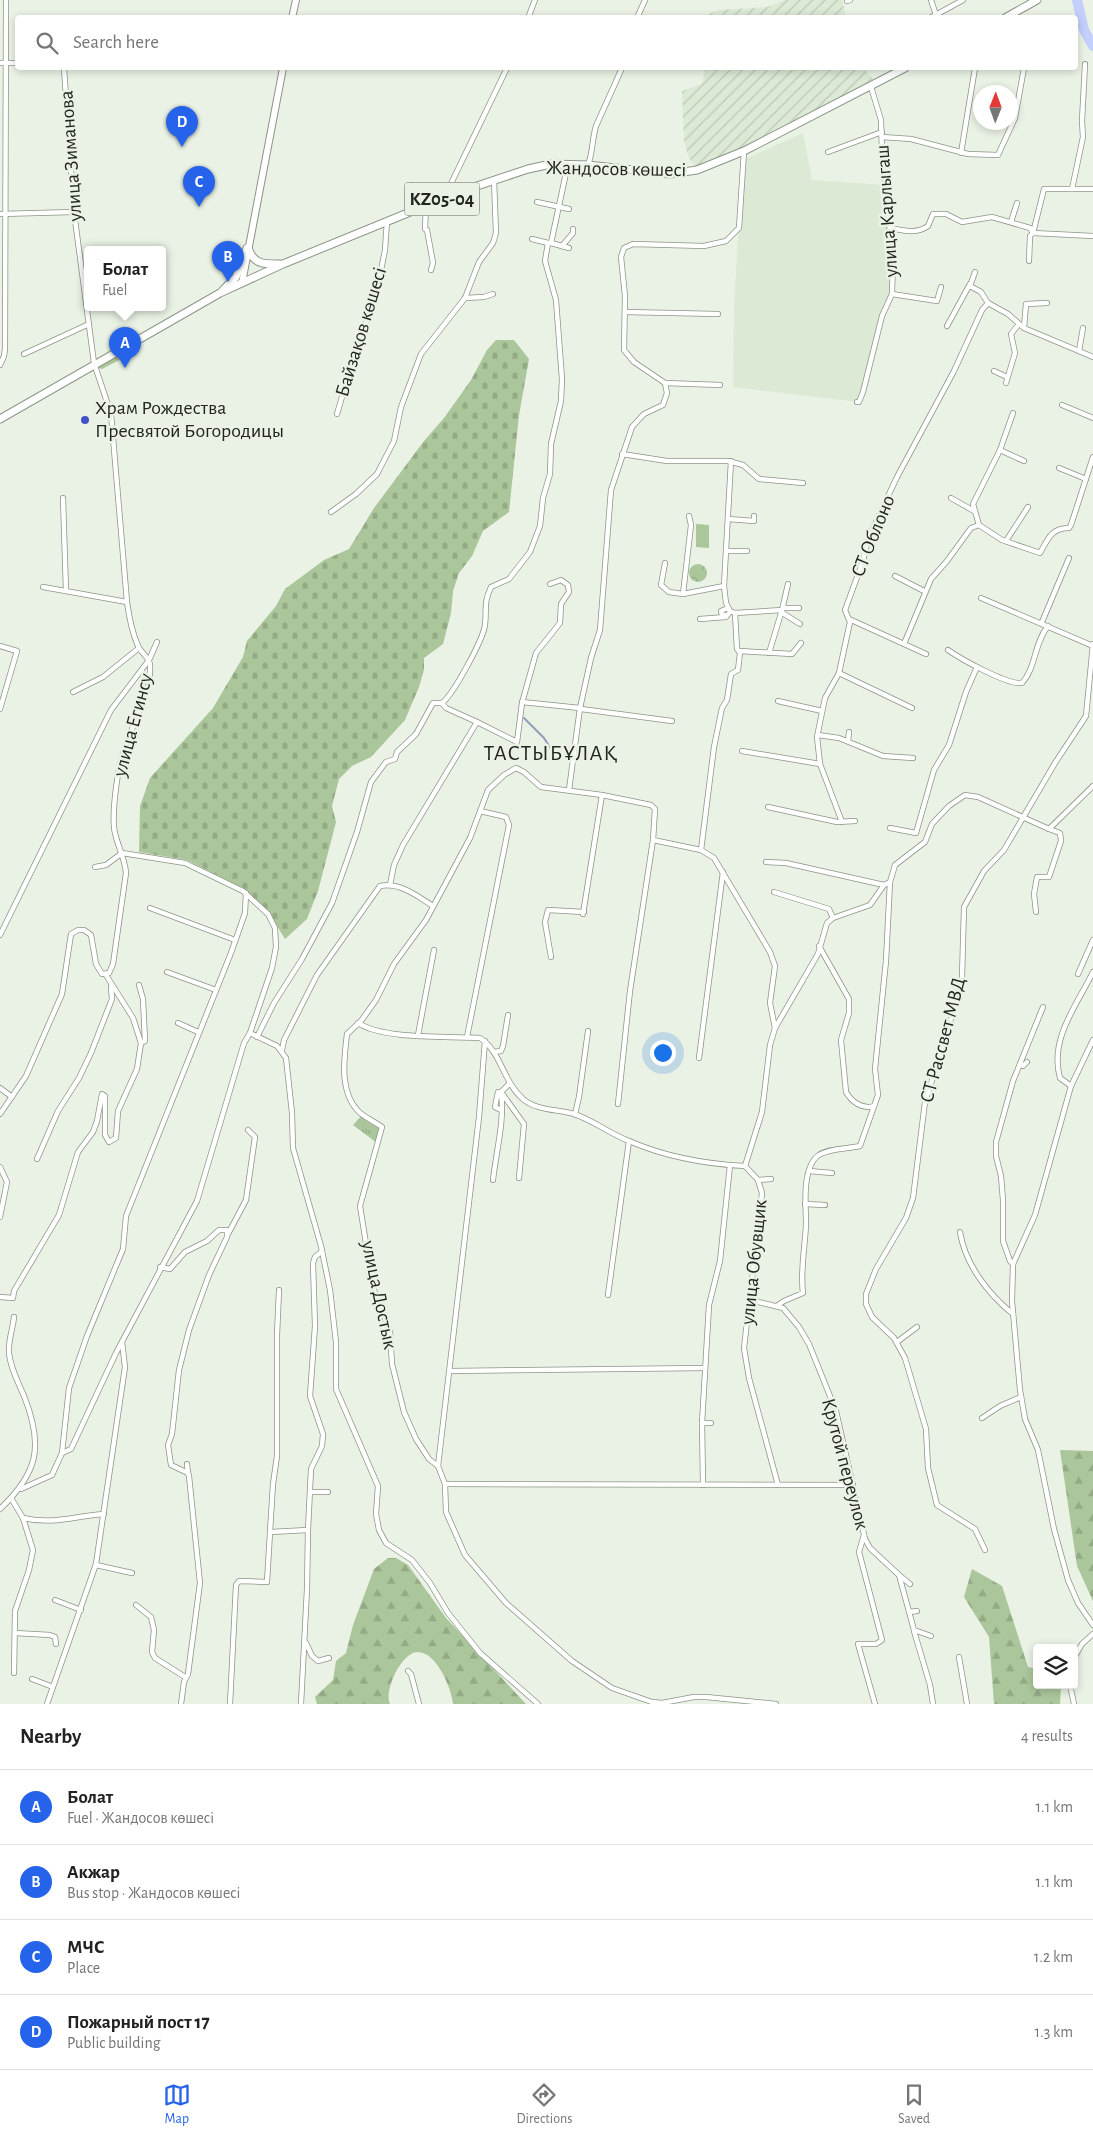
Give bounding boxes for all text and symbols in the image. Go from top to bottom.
search box [15,15,1078,70]
icon: search [33,29,61,57]
text: Search here [73,33,159,52]
north arrow [973,85,1018,130]
street label: улица Зиманова [56,90,86,223]
pin: D [166,106,198,147]
street label: улица Карлыгаш [872,144,902,279]
street label: Жандосов көшесі [546,158,686,180]
pin: C [183,166,215,207]
road number: KZ05-04 [404,182,480,215]
pin: B [212,241,244,282]
popup [84,246,166,311]
text: Болат [102,260,148,279]
street label: Байзақов көшесі [332,265,390,399]
text: Fuel [102,282,128,298]
pin: A [109,327,141,368]
place label: Храм Рождества Пресвятой Богородицы [95,398,284,441]
marker: Храм Рождества Пресвятой Богородицы [79,414,91,426]
street label: СТ Облоно [848,492,898,580]
street label: улица Егинсу [109,671,156,780]
district label: ТАСТЫБҰЛАҚ [484,742,618,764]
street label: СТ Рассвет МВД [917,975,969,1105]
your location [650,1040,676,1066]
street label: улица Обувщик [737,1198,771,1327]
street label: улица Достык [358,1238,400,1351]
street label: Крутой переулок [818,1396,872,1532]
map controls [1033,1644,1078,1689]
button: layers [1033,1644,1078,1689]
text: Nearby [20,1726,81,1747]
text: 4 results [1021,1728,1073,1744]
text: Болат [67,1788,113,1807]
text: A [31,1799,41,1815]
text: 1.1 km [1036,1799,1073,1815]
text: Fuel · Жандосов көшесі [67,1810,214,1826]
text: Акжар [67,1863,120,1882]
text: B [31,1874,41,1890]
text: 1.1 km [1036,1874,1073,1890]
text: Bus stop · Жандосов көшесі [67,1885,240,1901]
text: МЧС [67,1938,104,1957]
text: C [32,1949,40,1965]
text: 1.2 km [1034,1949,1073,1965]
text: Place [67,1960,100,1976]
text: Пожарный пост 17 [67,2013,210,2032]
text: D [31,2024,41,2040]
text: 1.3 km [1035,2024,1073,2040]
text: Public building [67,2035,161,2051]
tab: Map [163,2081,191,2128]
tab: Directions [517,2081,572,2128]
tab: Saved [898,2081,930,2128]

